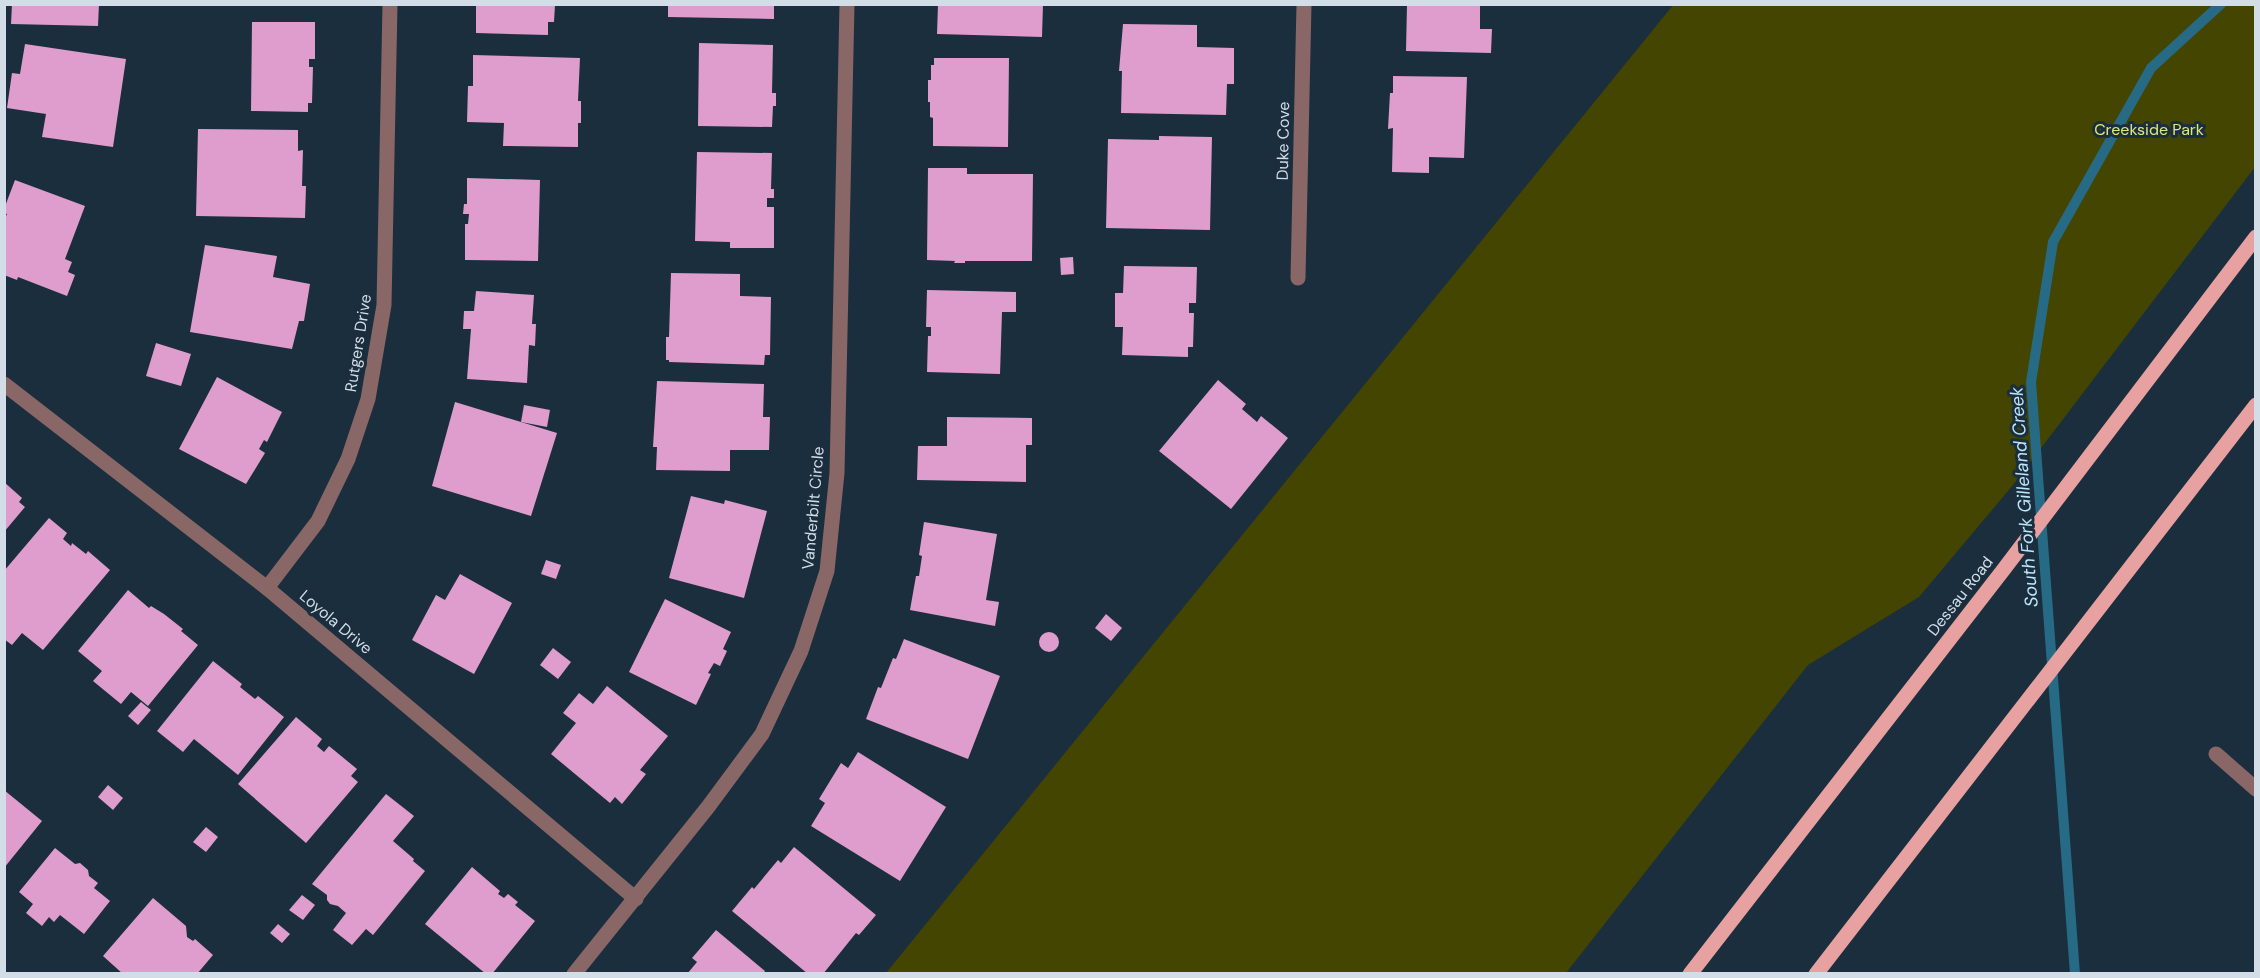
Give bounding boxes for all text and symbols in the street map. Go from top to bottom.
street label: Duke Cove [1272,101,1294,181]
park label: Creekside Park [2094,119,2204,140]
street label: Rutgers Drive [340,293,376,393]
water label: South Fork Gilleland Creek [2004,385,2044,608]
street label: Vanderbilt Circle [797,446,829,570]
street label: Dessau Road [1922,552,1998,640]
street label: Loyola Drive [295,585,377,659]

